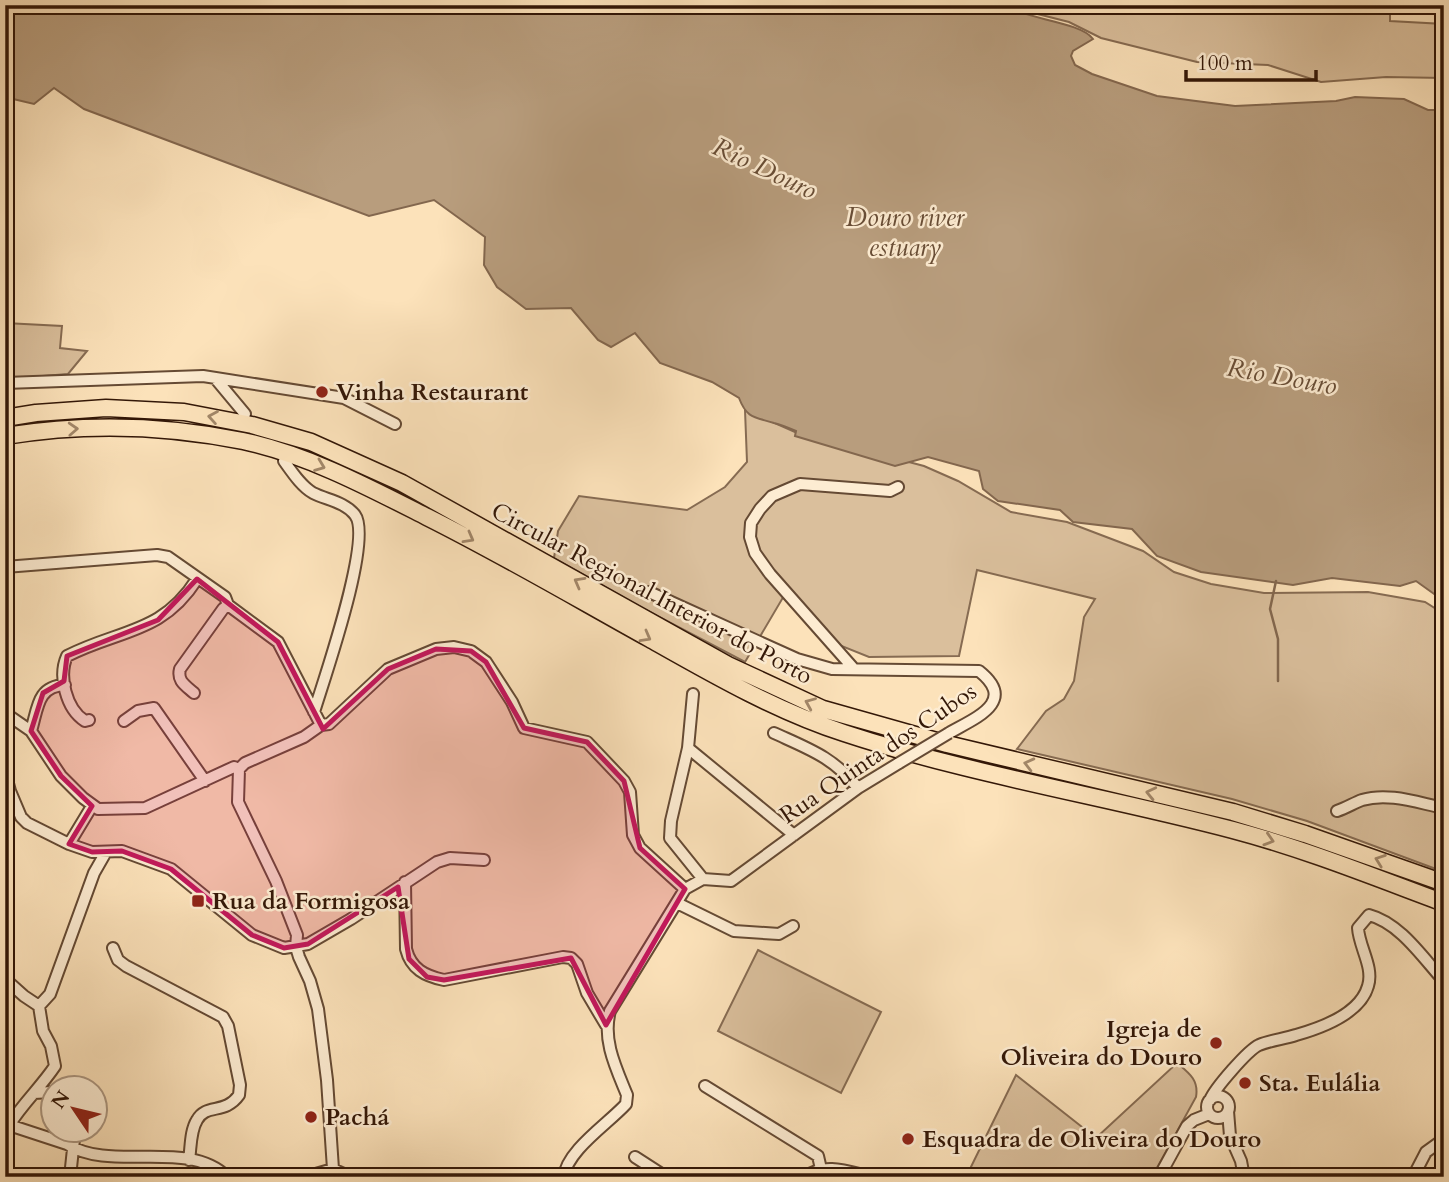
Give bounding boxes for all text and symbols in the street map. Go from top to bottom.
scale bar [1186,38,1316,82]
text: 100 m [1197,49,1253,78]
water label: Rio Douro [707,129,823,208]
water label: Douro river estuary [846,200,966,265]
water label: Rio Douro [1224,350,1340,403]
place label: Vinha Restaurant [336,376,529,409]
marker: Vinha Restaurant [314,384,330,400]
one-way arrow [207,411,219,426]
one-way arrow [68,422,79,437]
one-way arrow [313,457,325,471]
street label: Circular Regional Interior do Porto [485,494,818,692]
one-way arrow [461,530,474,543]
one-way arrow [574,577,586,590]
one-way arrow [639,629,651,642]
street label: Rua Quinta dos Cubos [773,675,983,832]
one-way arrow [805,697,818,711]
one-way arrow [1023,758,1035,772]
one-way arrow [1145,787,1157,801]
one-way arrow [1263,832,1275,847]
one-way arrow [1374,854,1386,868]
place label: Rua da Formigosa [212,885,410,918]
marker: Rua da Formigosa [190,893,206,909]
place label: Igreja de Oliveira do Douro [1000,1013,1202,1074]
marker: Igreja de Oliveira do Douro [1208,1035,1224,1051]
place label: Sta. Eulália [1259,1067,1380,1100]
north arrow [38,1074,108,1144]
marker: Sta. Eulália [1237,1075,1253,1091]
text: N [46,1085,77,1114]
place label: Pachá [325,1101,389,1134]
marker: Pachá [303,1109,319,1125]
place label: Esquadra de Oliveira do Douro [922,1123,1261,1156]
marker: Esquadra de Oliveira do Douro [900,1131,916,1147]

